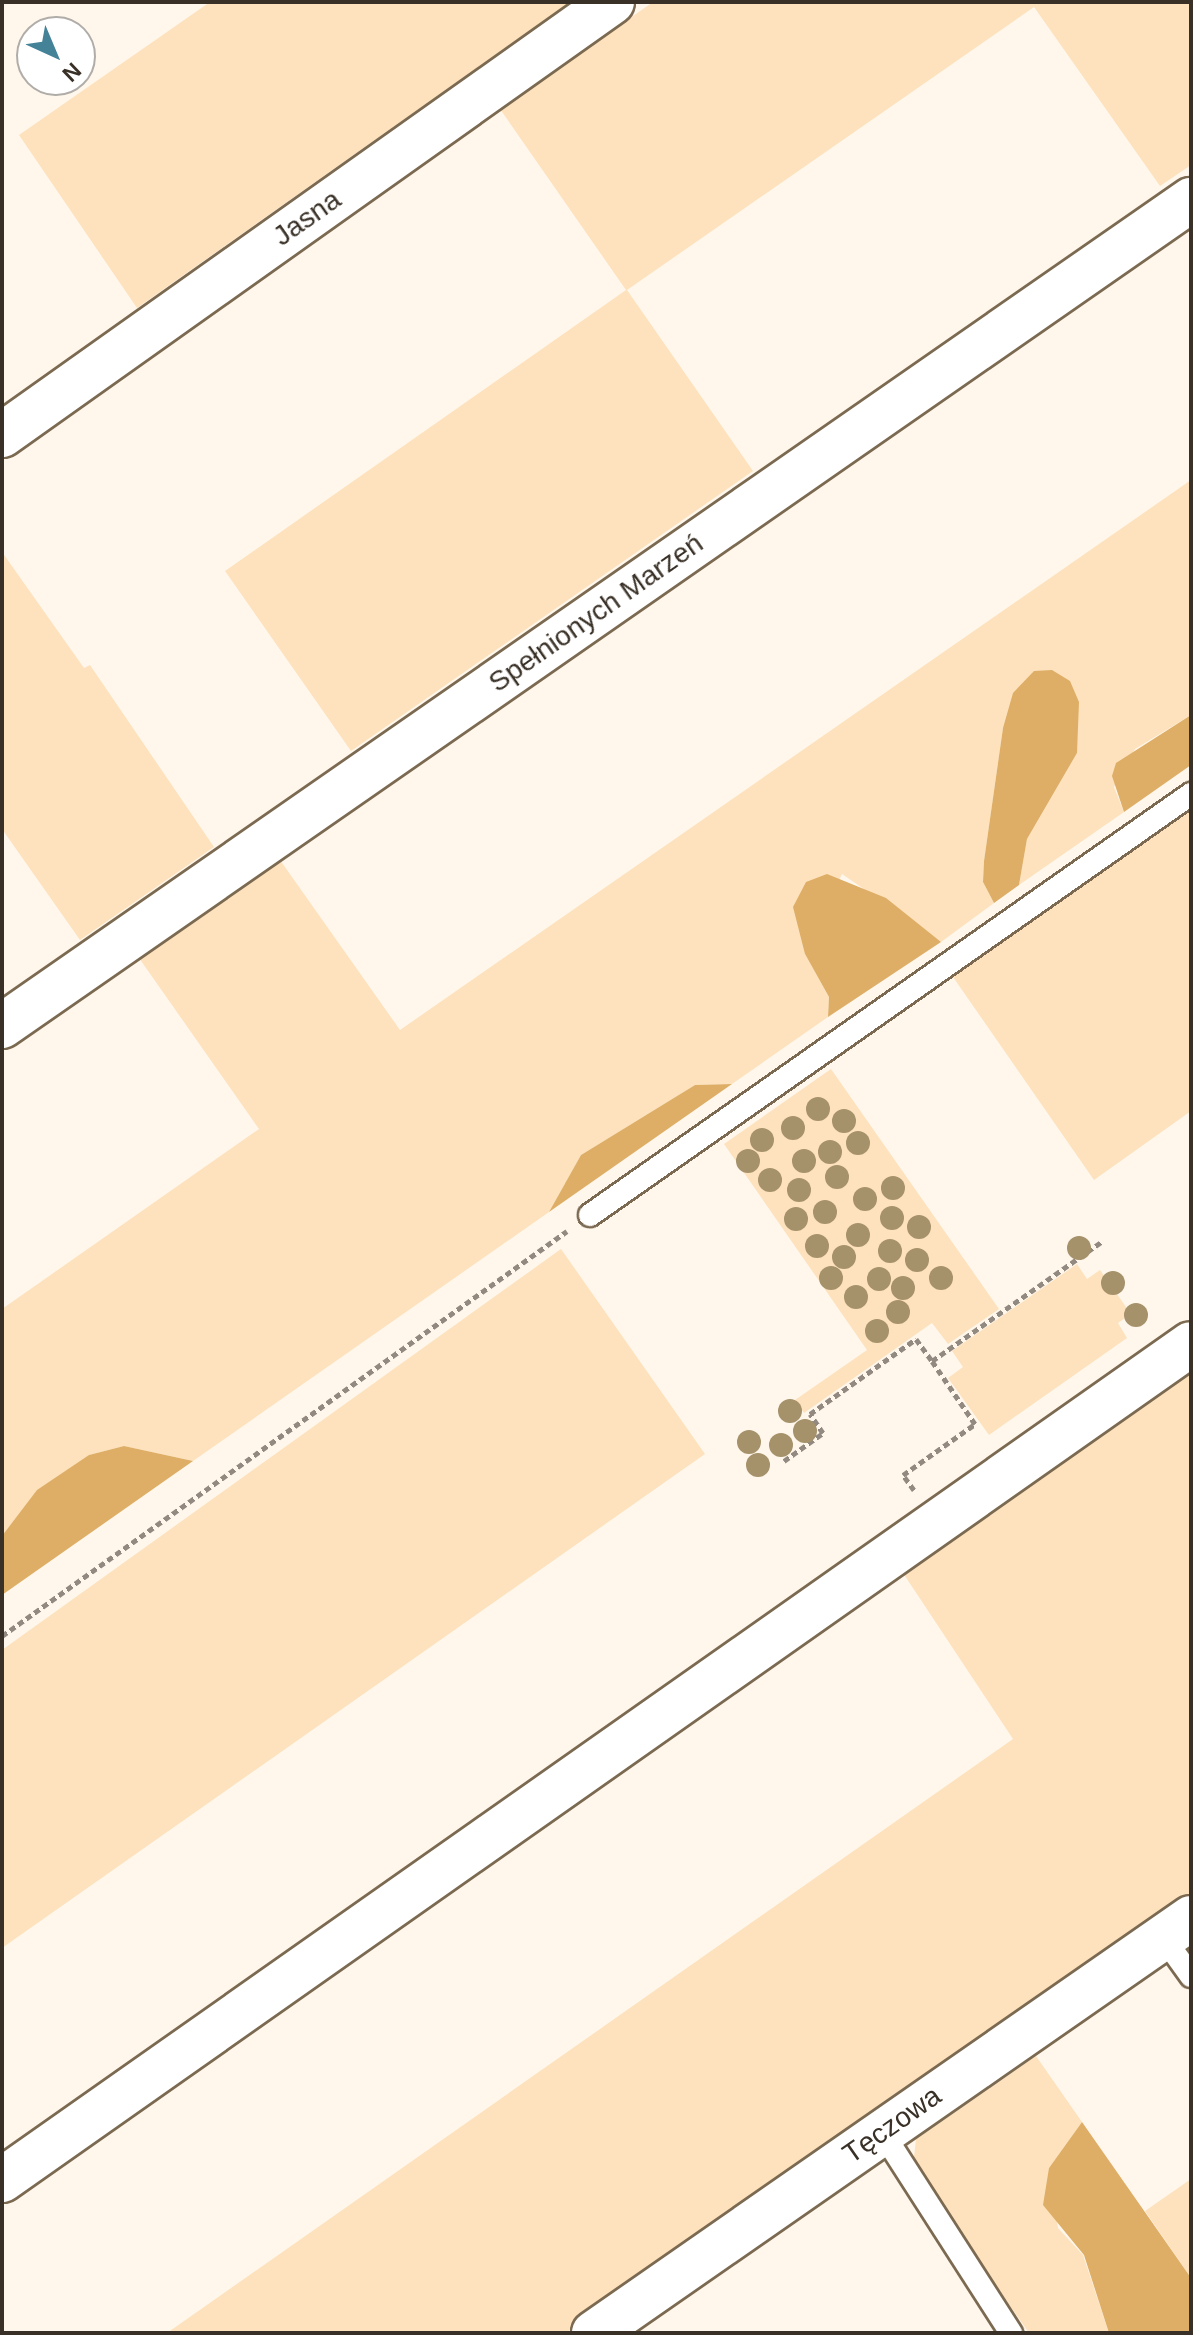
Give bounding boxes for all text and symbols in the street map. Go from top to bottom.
north arrow [16,16,96,96]
text: N [57,58,86,87]
street label: Jasna [267,183,347,253]
street label: Spełnionych Marzeń [482,526,710,700]
street label: Tęczowa [836,2079,948,2171]

